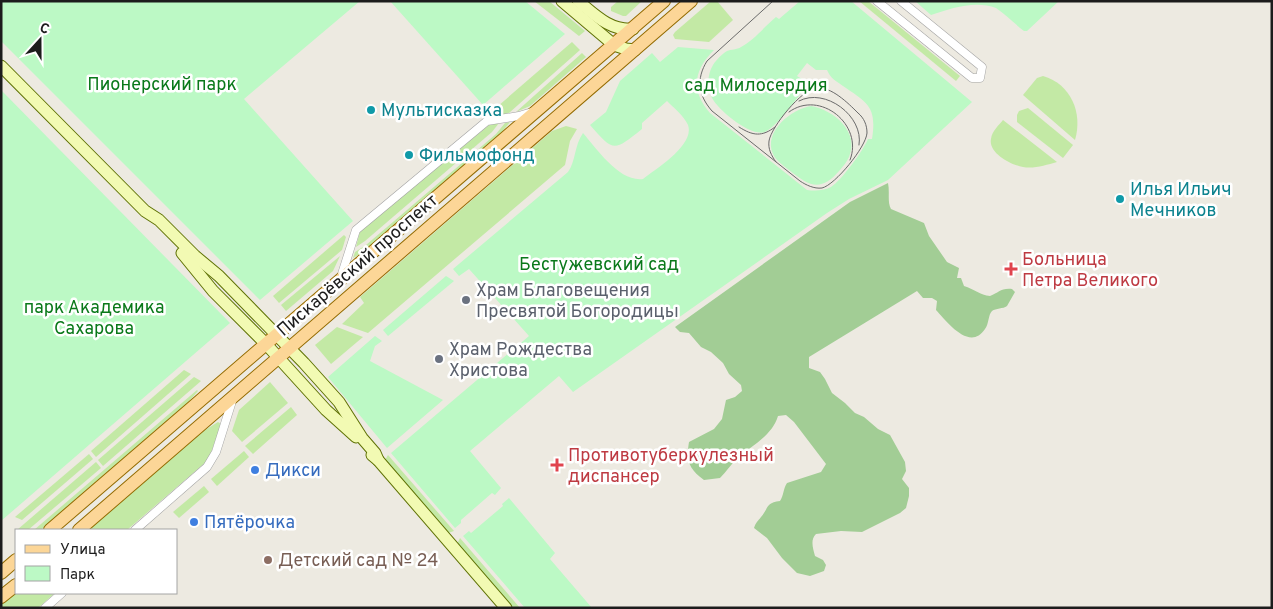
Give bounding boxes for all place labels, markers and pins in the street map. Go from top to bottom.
place label: Мультисказка [381,100,502,123]
marker: Мультисказка [365,104,377,116]
place label: Фильмофонд [419,145,535,168]
marker: Фильмофонд [403,149,415,161]
place label: Илья Ильич Мечников [1130,179,1231,223]
marker: Илья Ильич Мечников [1114,193,1126,205]
place label: Больница Петра Великого [1022,249,1158,293]
marker: Больница Петра Великого [1004,262,1018,276]
place label: Храм Благовещения Пресвятой Богородицы [476,280,679,324]
marker: Храм Благовещения Пресвятой Богородицы [460,294,472,306]
place label: Храм Рождества Христова [449,339,592,383]
marker: Храм Рождества Христова [433,353,445,365]
place label: Противотуберкулезный диспансер [568,445,774,489]
marker: Противотуберкулезный диспансер [550,458,564,472]
place label: Дикси [265,460,321,483]
marker: Дикси [249,464,261,476]
place label: Пятёрочка [204,512,295,535]
marker: Пятёрочка [188,516,200,528]
place label: Детский сад № 24 [278,550,439,573]
marker: Детский сад № 24 [262,554,274,566]

